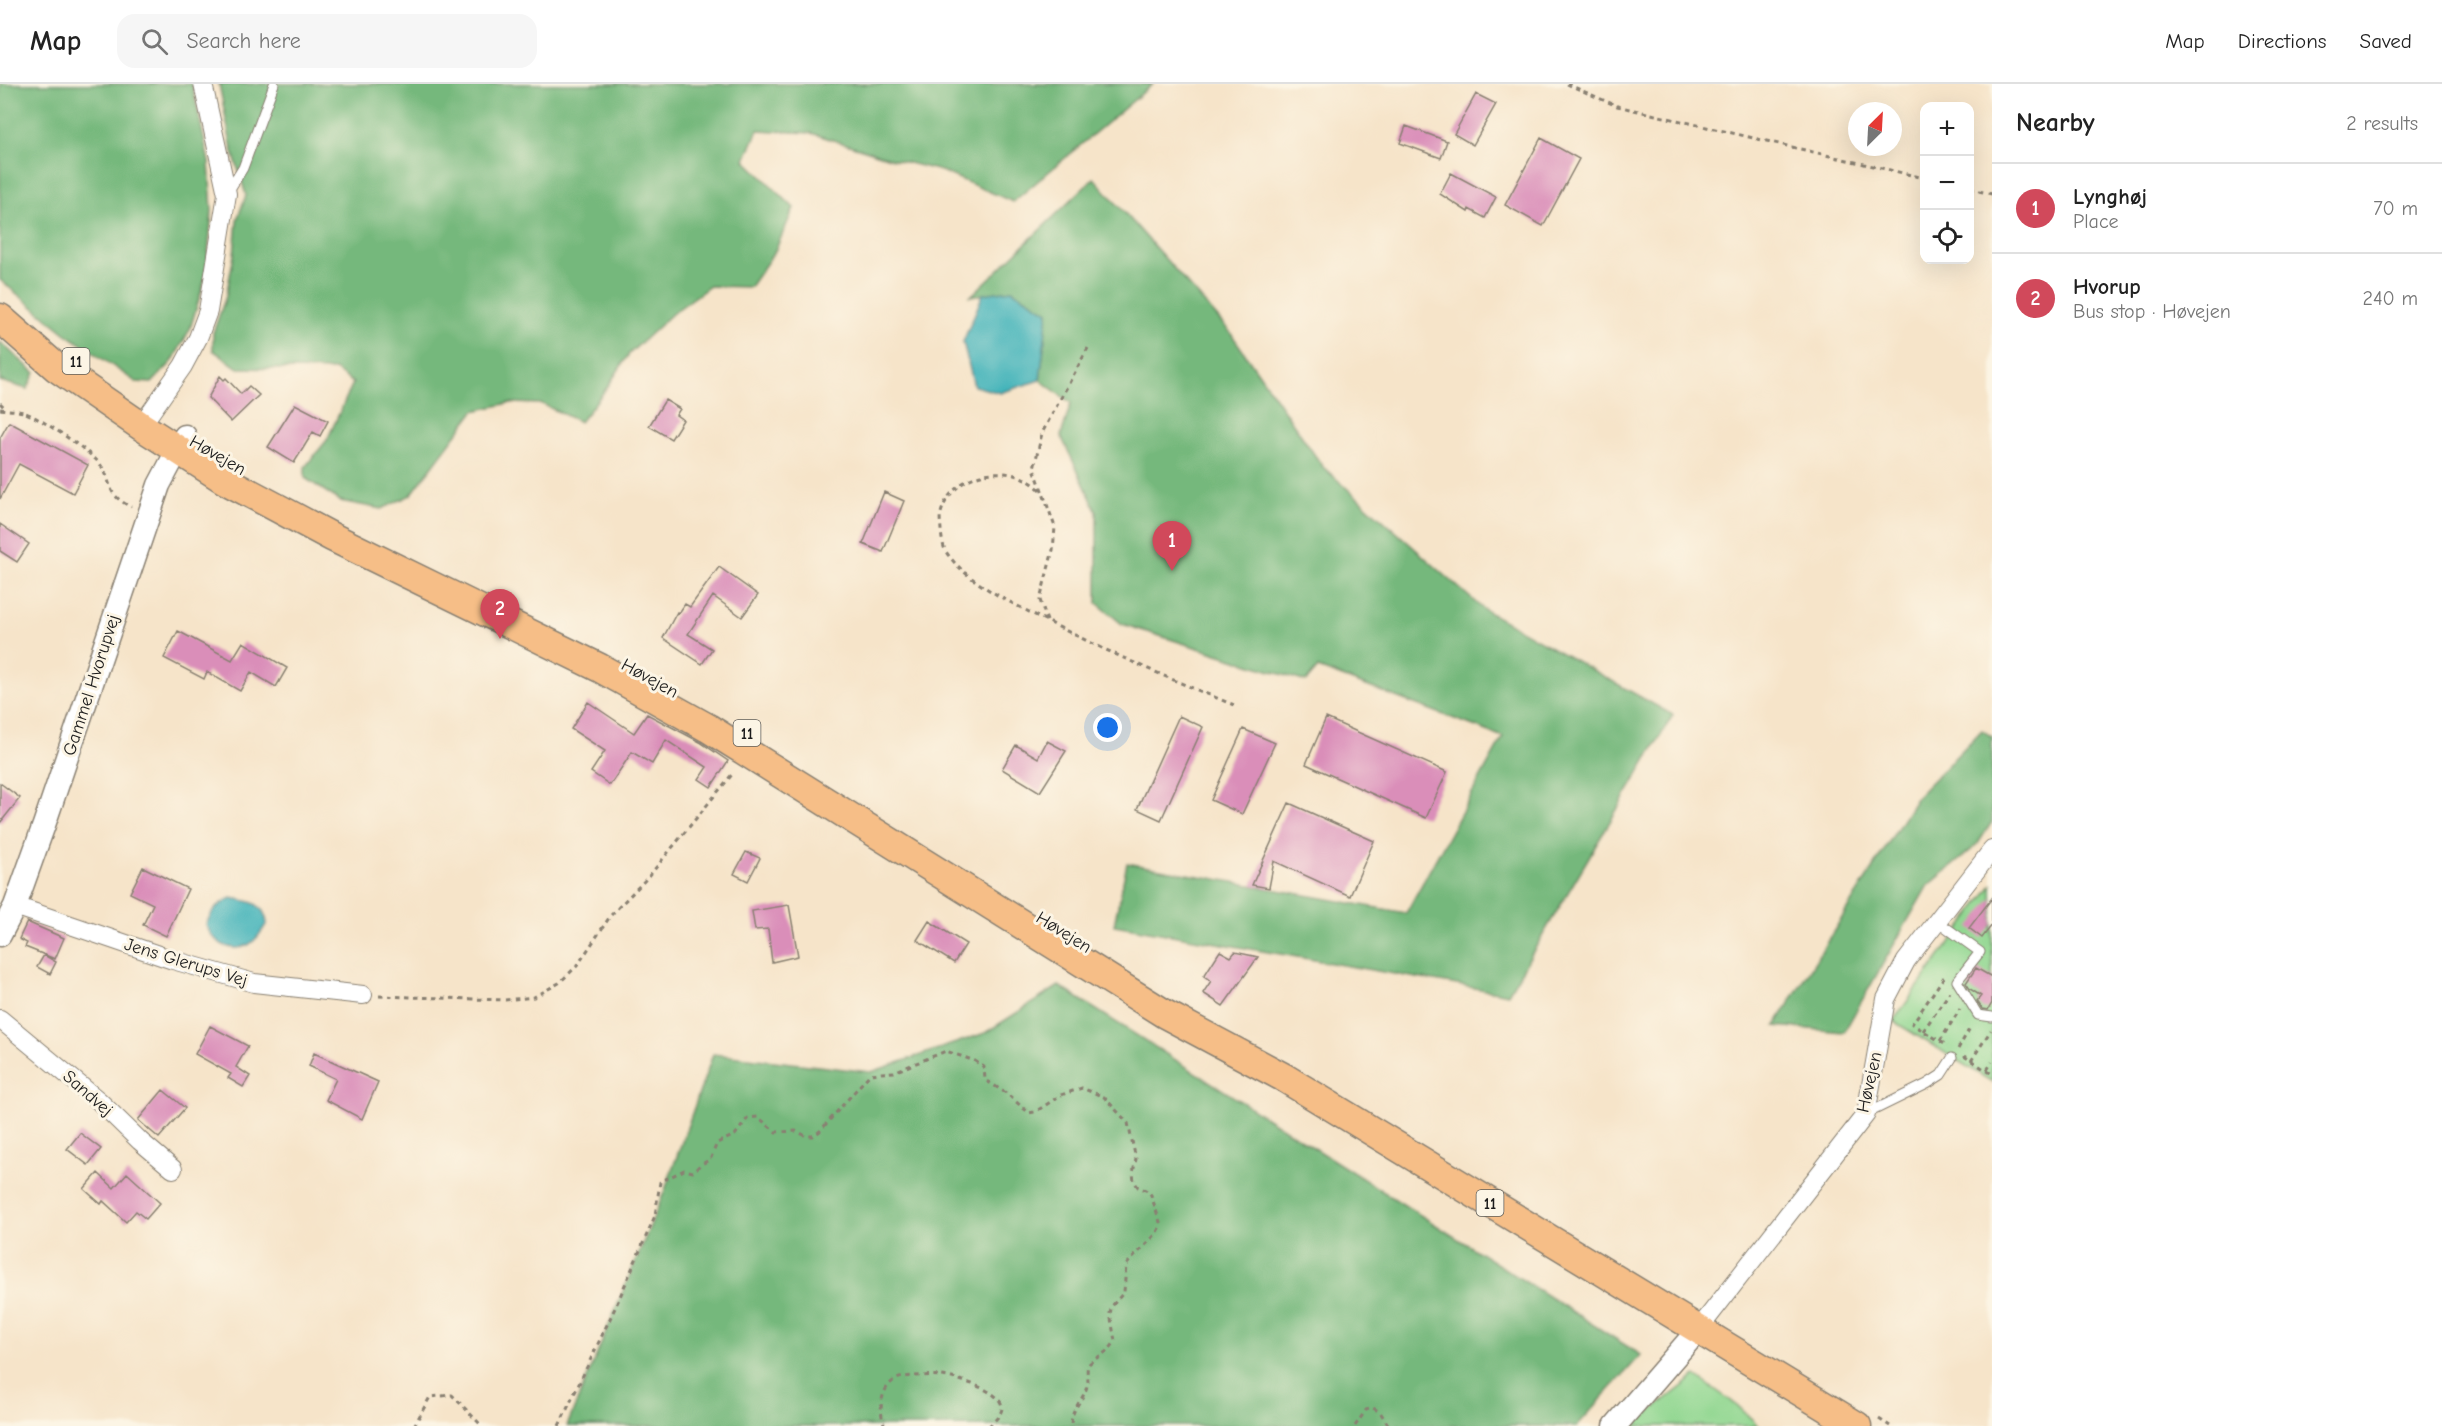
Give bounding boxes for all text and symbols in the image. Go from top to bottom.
search box [117,14,537,68]
text: Map [30,25,81,57]
icon: search [138,25,171,58]
text: Search here [186,28,301,54]
text: Map [2165,29,2205,53]
text: Directions [2238,29,2327,53]
text: Saved [2360,29,2412,53]
north arrow [1848,102,1902,156]
map controls [1920,102,1974,264]
button: + [1920,102,1974,156]
text: Nearby [2016,108,2095,138]
text: 2 results [2346,112,2418,135]
button: − [1920,156,1974,210]
text: Lynghøj [2073,184,2147,210]
text: 1 [2032,197,2039,220]
text: 70 m [2373,197,2418,220]
button: locate [1920,210,1974,264]
text: Place [2073,210,2119,233]
text: Hvorup [2073,274,2141,300]
text: 2 [2031,287,2040,310]
text: 240 m [2363,287,2418,310]
text: Bus stop · Høvejen [2073,300,2231,323]
road number: 11 [62,348,90,374]
street label: Høvejen [186,431,250,480]
pin: 1 [1152,522,1192,571]
pin: 2 [480,590,520,639]
street label: Gammel Hvorupvej [59,612,124,758]
street label: Høvejen [618,654,682,703]
your location [1093,713,1122,742]
road number: 11 [734,720,760,746]
street label: Høvejen [1032,907,1095,958]
street label: Jens Glerups Vej [122,934,250,991]
street label: Høvejen [1852,1050,1887,1115]
street label: Sandvej [58,1066,117,1121]
road number: 11 [1476,1190,1504,1216]

